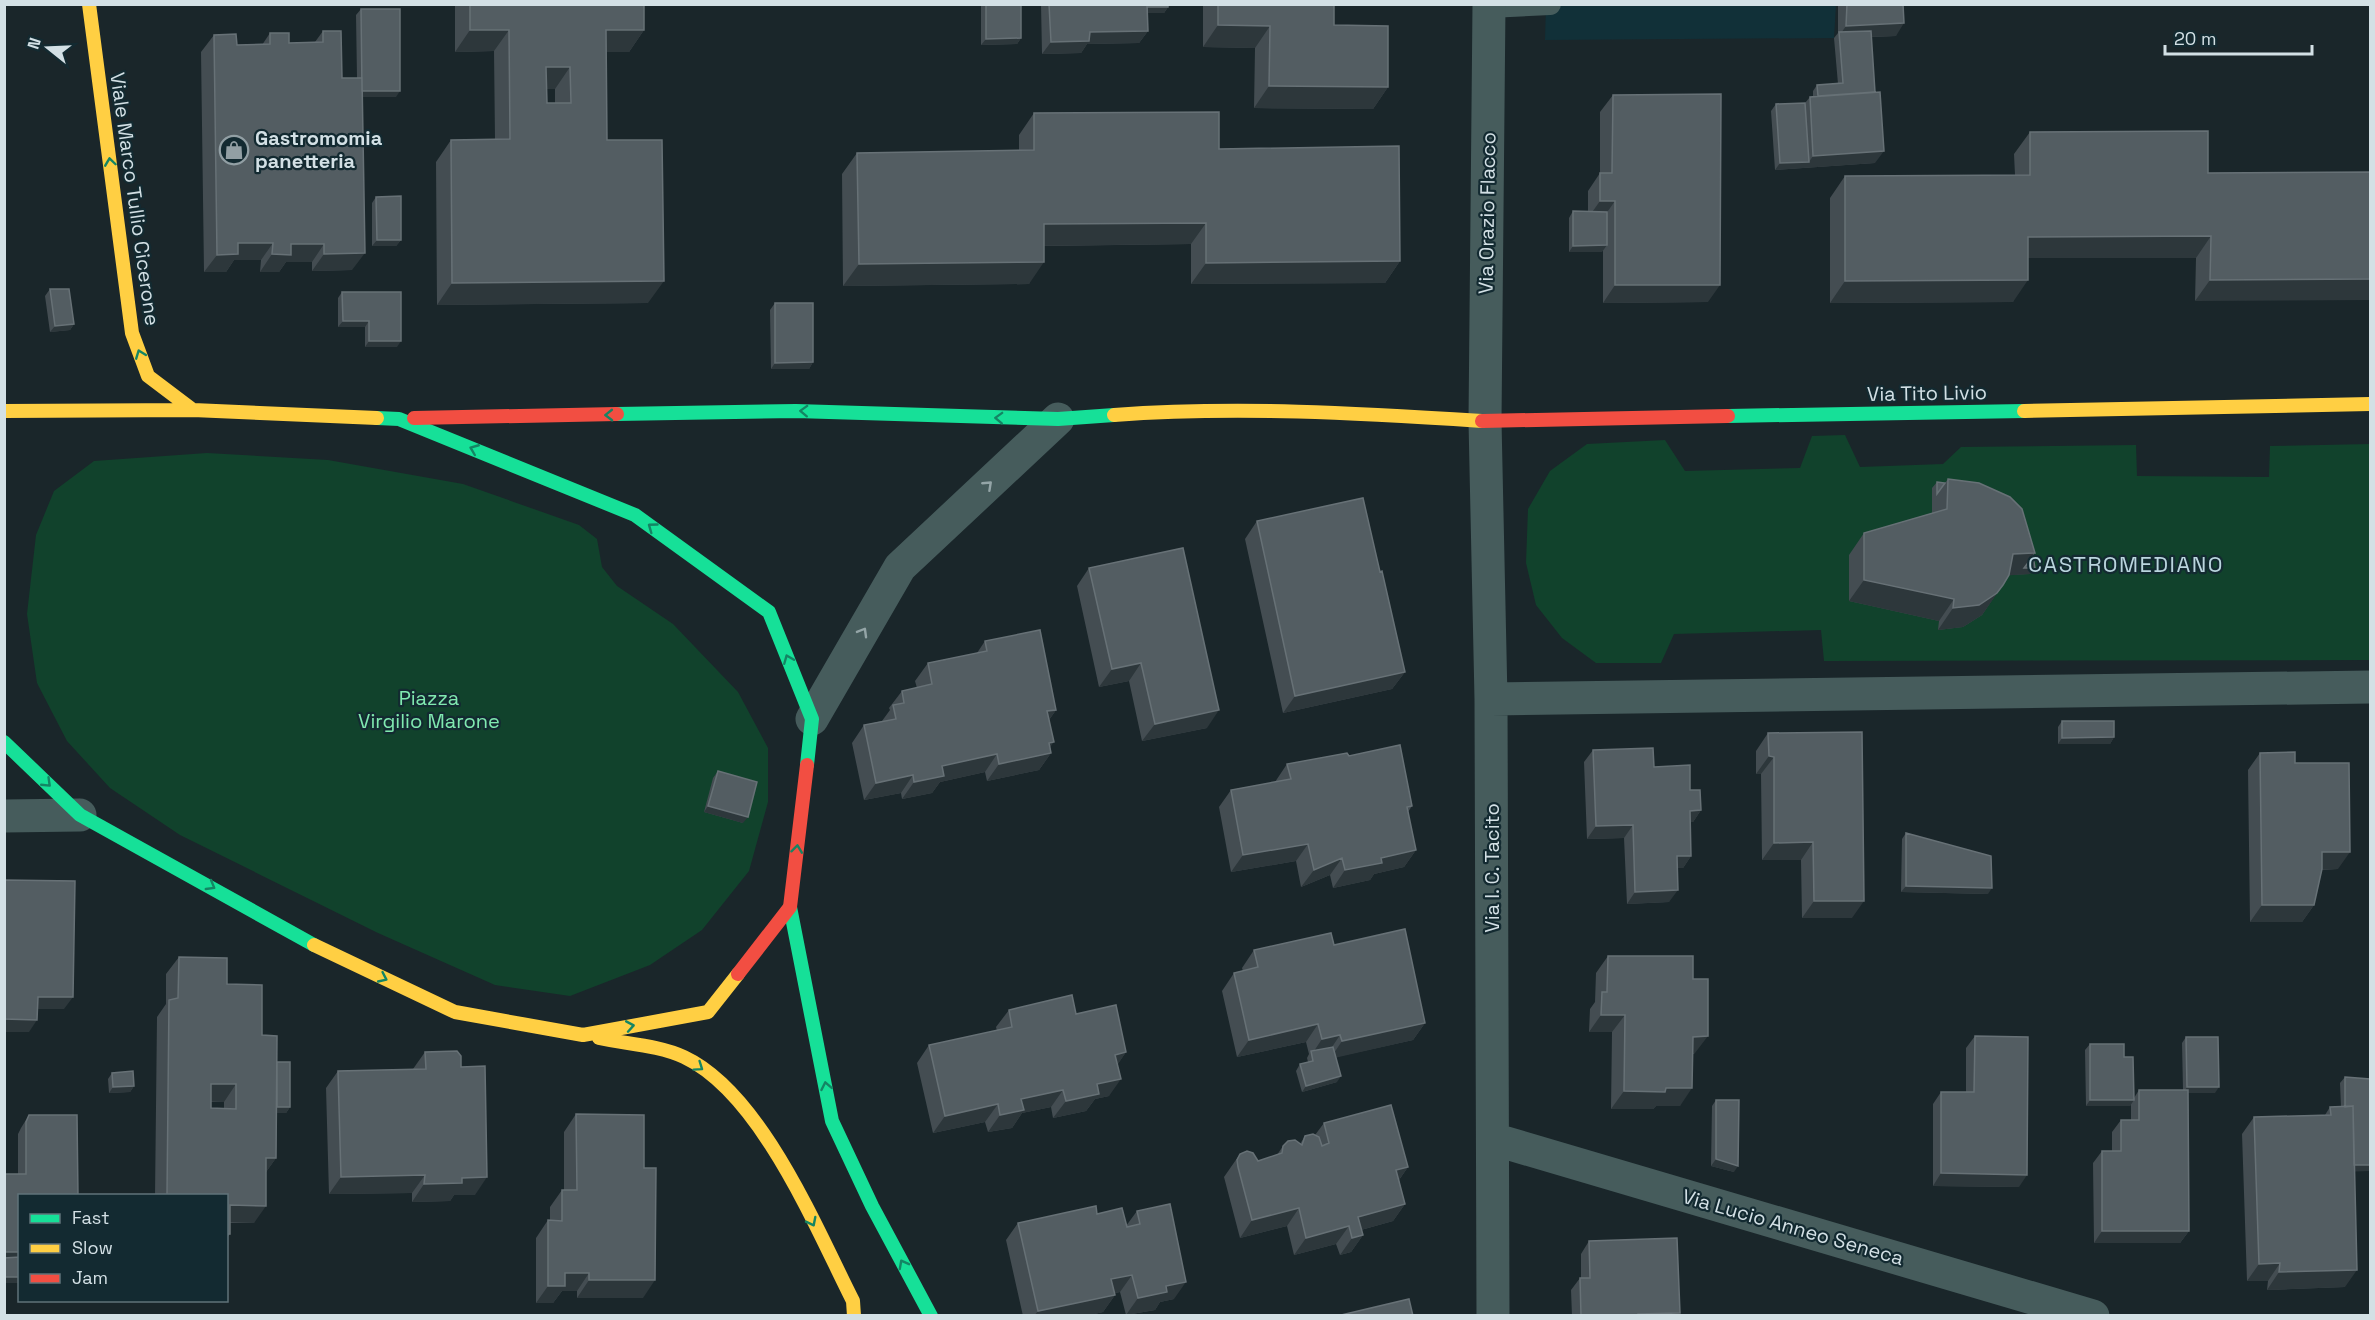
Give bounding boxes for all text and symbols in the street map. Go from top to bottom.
north arrow [18,18,78,78]
scale bar [2165,18,2312,56]
text: 20 m [2174,27,2217,50]
text: N [23,35,46,52]
street label: Viale Marco Tullio Cicerone [104,71,166,327]
place label: Gastromomia panetteria [255,125,383,174]
street label: Via Orazio Flacco [1473,132,1501,294]
shop icon: Gastromomia panetteria [218,134,250,166]
one-way arrow [104,157,117,166]
one-way arrow [135,349,148,360]
street label: Via Tito Livio [1867,379,1987,407]
one-way arrow [800,405,809,418]
one-way arrow [605,408,614,421]
one-way arrow [995,411,1004,424]
one-way arrow [470,444,481,456]
one-way arrow [981,481,992,492]
one-way arrow [648,524,659,535]
district label: CASTROMEDIANO [2028,550,2224,578]
one-way arrow [855,628,867,638]
one-way arrow [783,655,795,666]
park label: Piazza Virgilio Marone [358,685,500,734]
one-way arrow [40,775,51,786]
street label: Via I. C. Tacito [1479,803,1505,933]
one-way arrow [790,844,802,853]
one-way arrow [205,879,215,891]
one-way arrow [376,970,387,982]
one-way arrow [625,1020,635,1033]
one-way arrow [692,1060,703,1071]
one-way arrow [820,1082,833,1092]
street label: Via Lucio Anneo Seneca [1679,1183,1907,1271]
legend [18,1194,228,1302]
text: Fast [72,1206,109,1229]
one-way arrow [805,1216,816,1227]
text: Slow [72,1236,113,1259]
one-way arrow [899,1259,911,1270]
text: Jam [72,1266,108,1289]

